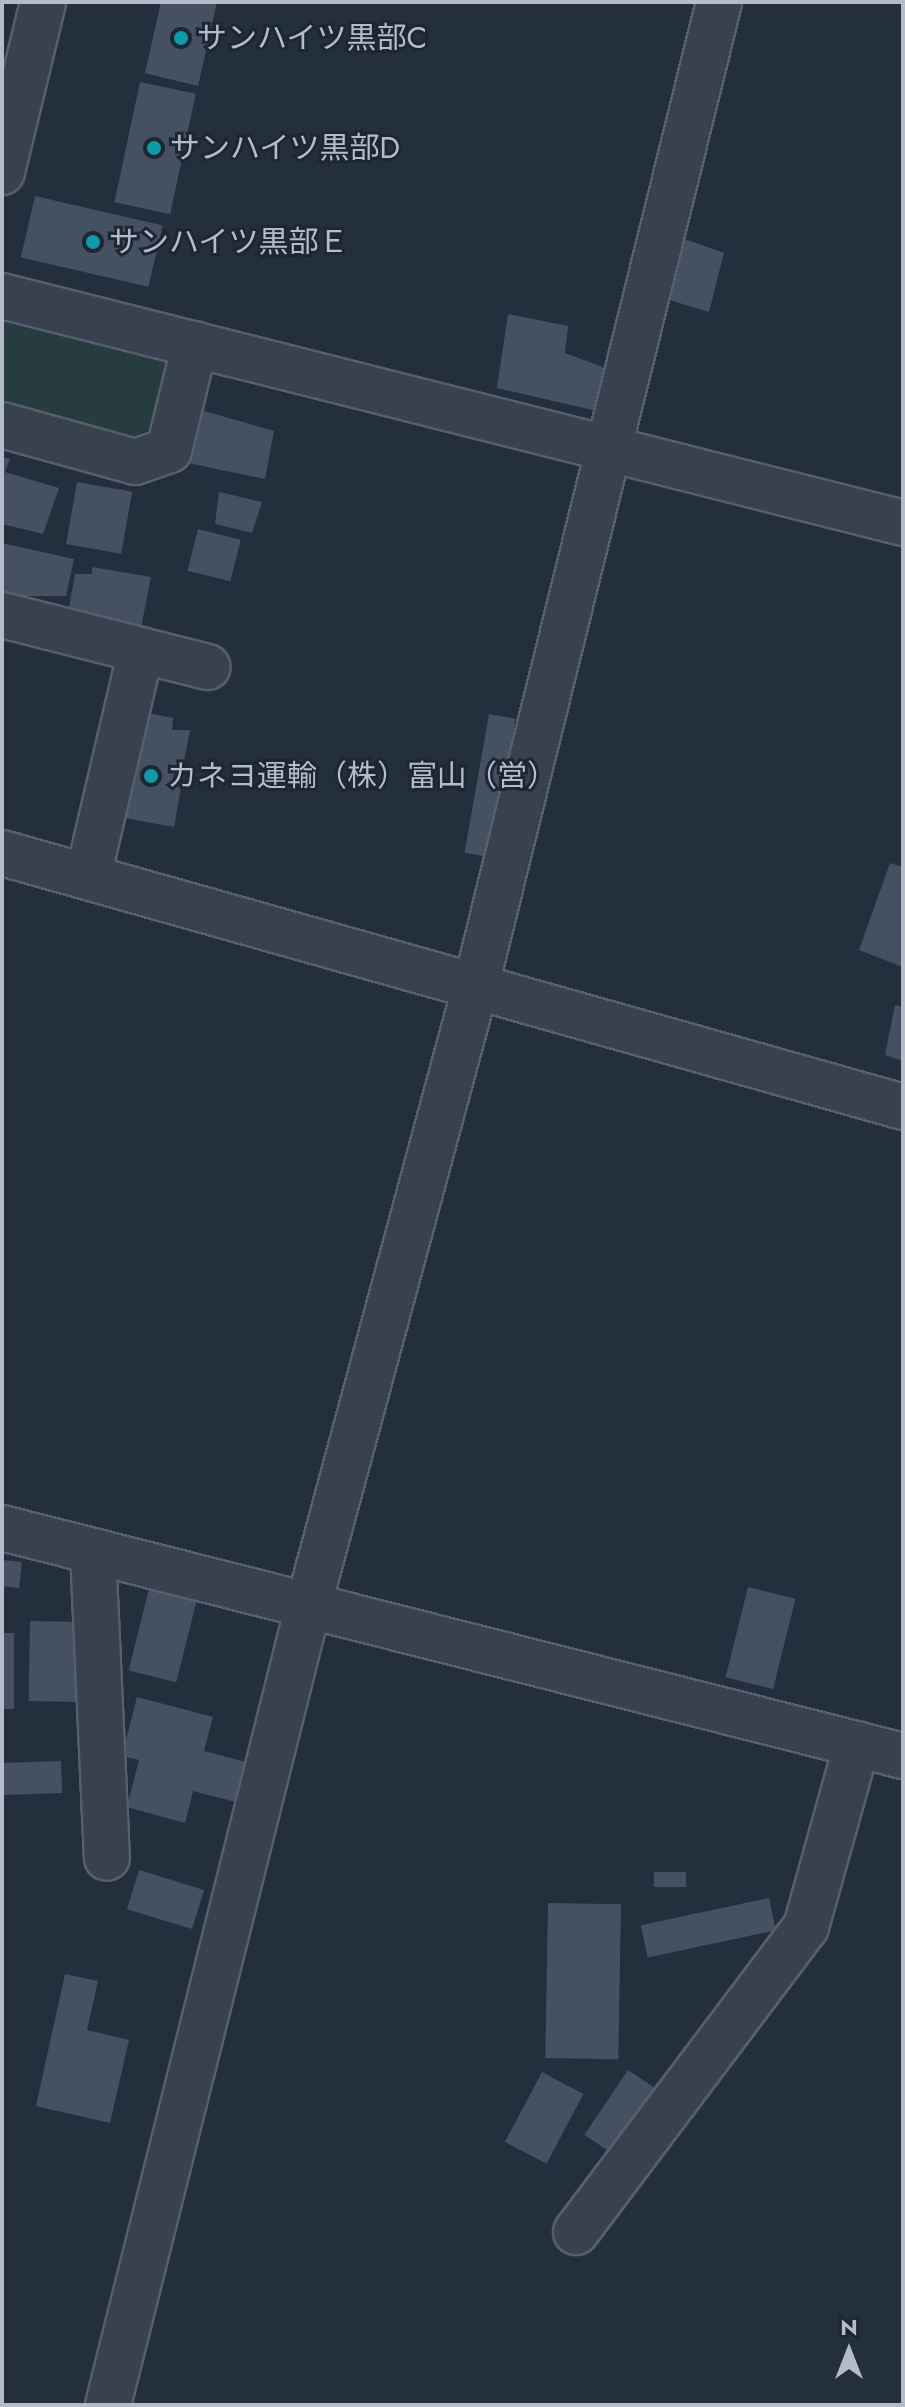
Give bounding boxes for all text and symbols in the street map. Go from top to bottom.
place label: サンハイツ黒部C [197,20,428,56]
marker: サンハイツ黒部C [172,29,190,47]
place label: サンハイツ黒部D [170,130,400,166]
marker: サンハイツ黒部D [145,139,163,157]
place label: サンハイツ黒部Ｅ [109,224,349,260]
marker: サンハイツ黒部Ｅ [84,233,102,251]
place label: カネヨ運輸（株）富山（営） [167,758,557,794]
marker: カネヨ運輸（株）富山（営） [142,767,160,785]
north arrow [809,2311,889,2391]
text: N [840,2311,858,2343]

